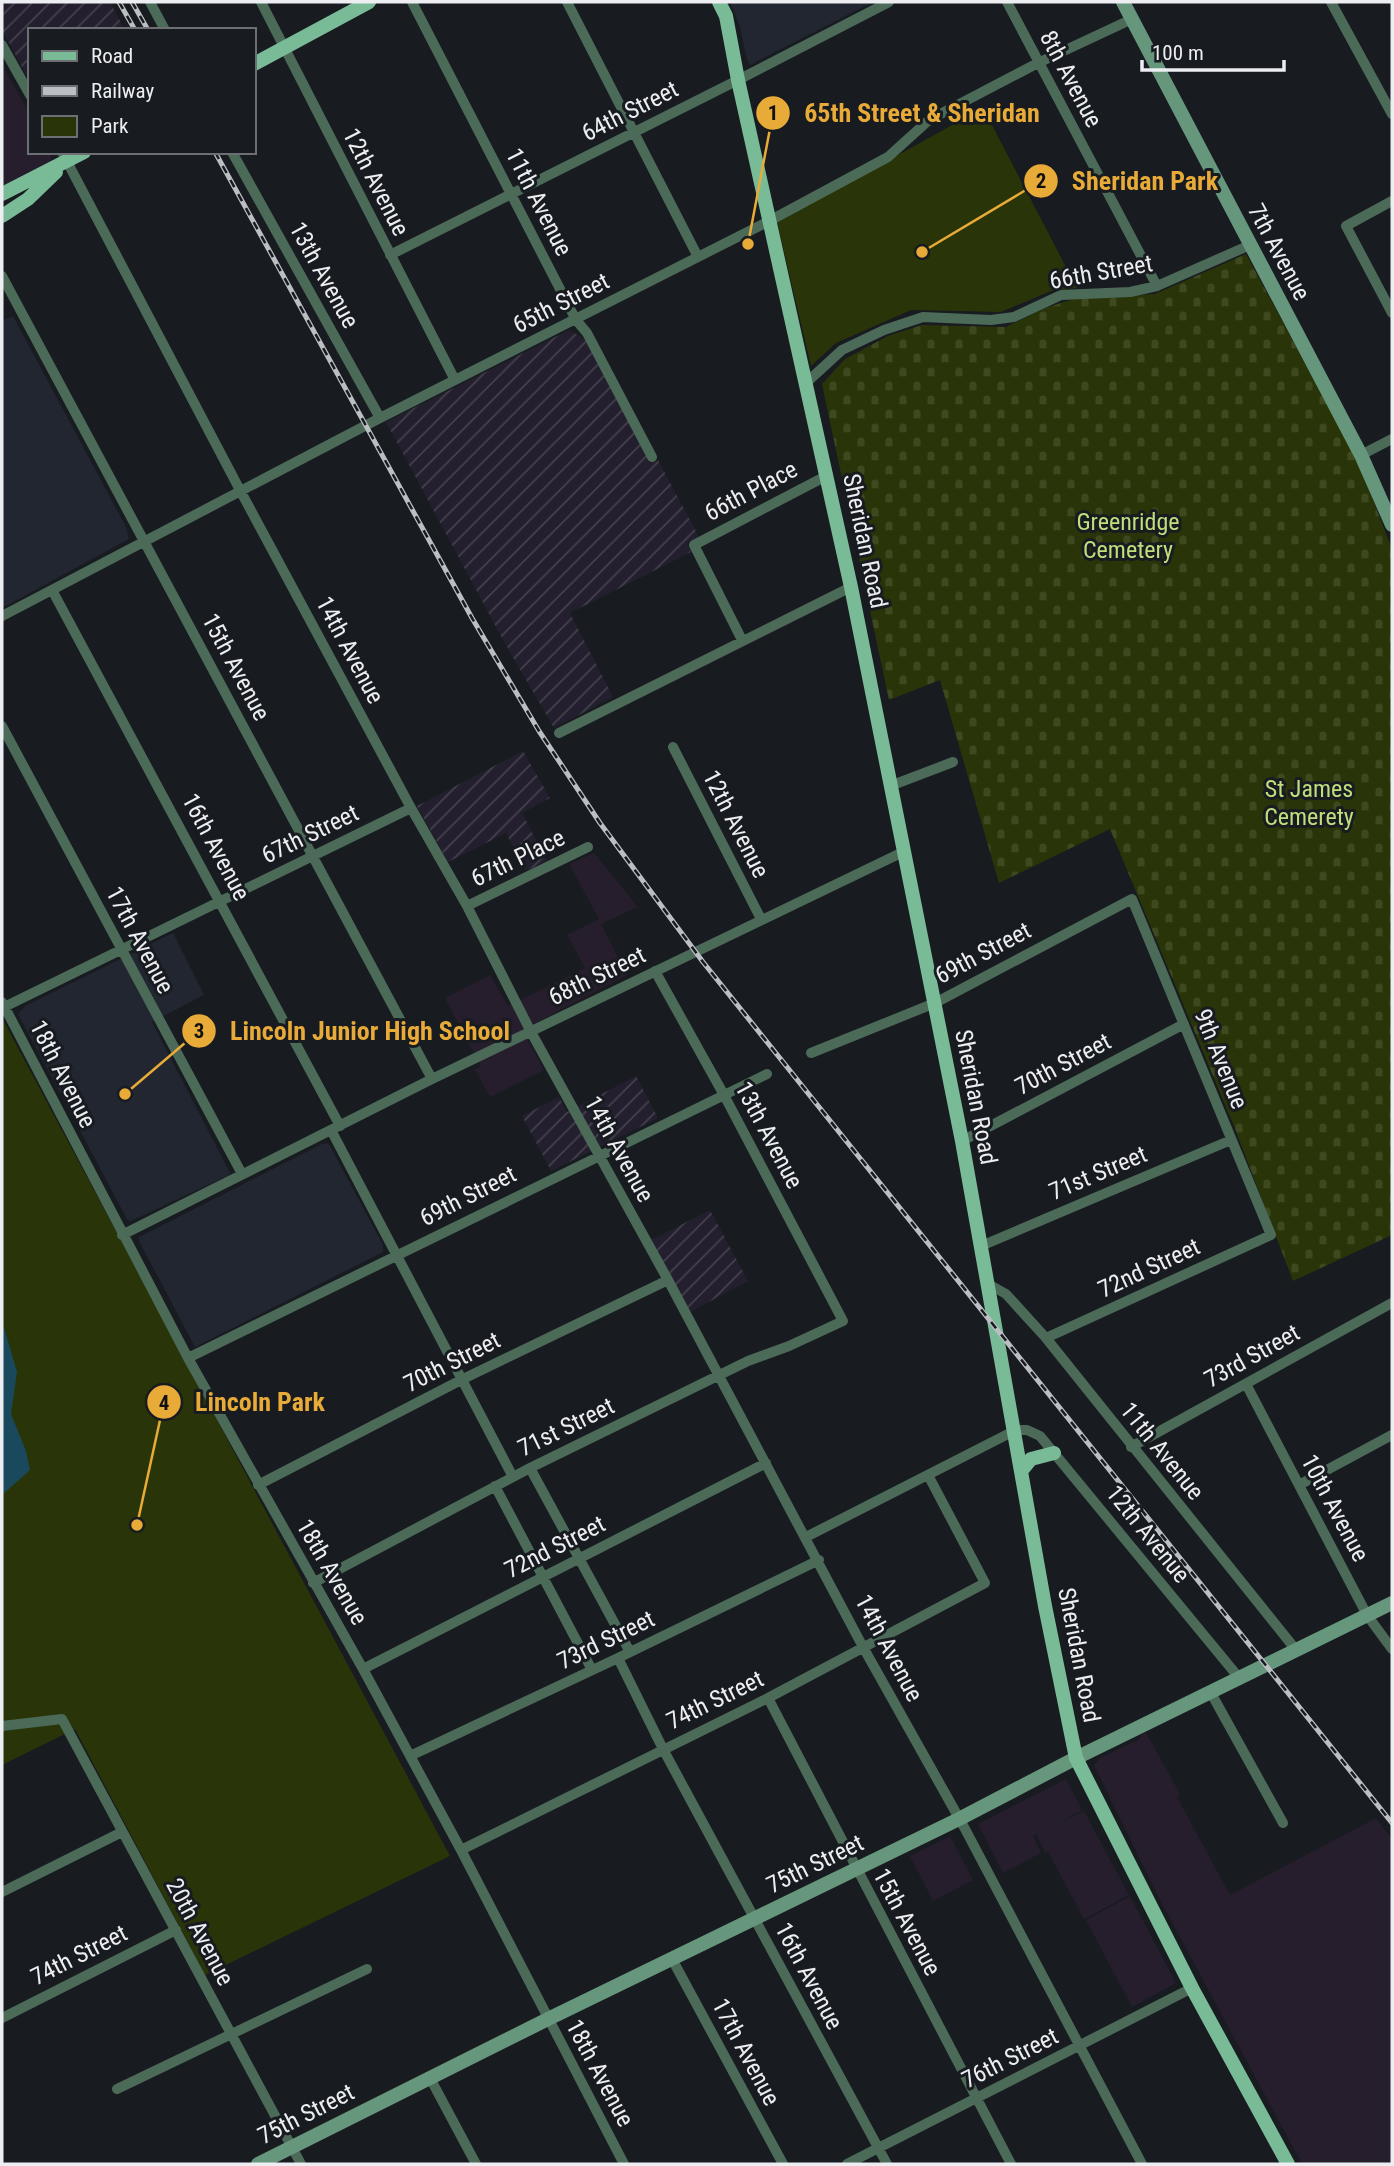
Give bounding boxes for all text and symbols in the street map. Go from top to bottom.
street label: 8th Avenue [1034,26,1108,132]
legend [28,28,256,154]
scale bar [1142,28,1284,72]
text: 100 m [1152,41,1204,65]
text: Road [91,44,133,68]
street label: 64th Street [577,75,683,147]
text: Railway [91,79,154,103]
callout: 65th Street & Sheridan [755,89,1054,136]
text: 65th Street & Sheridan [804,98,1040,128]
text: 1 [768,101,778,125]
text: Park [91,114,129,138]
street label: 12th Avenue [337,124,415,240]
street label: 11th Avenue [500,144,578,260]
callout: Sheridan Park [1023,157,1232,204]
text: Sheridan Park [1072,166,1219,196]
text: 2 [1036,169,1046,193]
street label: 7th Avenue [1242,199,1316,305]
street label: 13th Avenue [283,217,365,333]
street label: 66th Street [1047,249,1155,295]
street label: 65th Street [508,267,614,339]
street label: 66th Place [700,455,802,527]
street label: Sheridan Road [837,471,893,611]
park label: Greenridge Cemetery [1076,508,1180,564]
street label: 14th Avenue [310,592,390,708]
street label: 15th Avenue [196,609,276,725]
street label: 12th Avenue [697,766,775,882]
park label: St James Cemerety [1264,775,1354,831]
street label: 16th Avenue [176,789,256,905]
street label: 67th Street [257,799,363,869]
street label: 67th Place [467,823,569,893]
street label: 17th Avenue [100,882,180,998]
street label: 69th Street [930,916,1036,990]
street label: 68th Street [544,941,650,1011]
street label: 9th Avenue [1188,1005,1254,1113]
callout: Lincoln Junior High School [181,1007,524,1054]
street label: 18th Avenue [24,1016,102,1132]
text: Lincoln Junior High School [230,1016,510,1046]
text: 3 [194,1019,204,1043]
street label: Sheridan Road [949,1027,1003,1167]
street label: 70th Street [1010,1027,1116,1101]
street label: 13th Avenue [729,1077,809,1193]
street label: 14th Avenue [578,1091,660,1207]
street label: 71st Street [1045,1140,1151,1206]
street label: 69th Street [415,1160,521,1232]
street label: 72nd Street [1094,1232,1204,1304]
street label: 73rd Street [1200,1318,1304,1394]
street label: 70th Street [399,1326,505,1398]
callout: Lincoln Park [146,1379,339,1426]
text: Lincoln Park [195,1387,326,1417]
text: 4 [159,1391,169,1415]
street label: 71st Street [513,1392,619,1462]
street label: 11th Avenue [1114,1397,1210,1505]
street label: 10th Avenue [1295,1450,1375,1566]
street label: 12th Avenue [1100,1480,1196,1588]
street label: 72nd Street [500,1510,610,1584]
street label: 18th Avenue [291,1514,373,1630]
street label: Sheridan Road [1052,1585,1106,1725]
street label: 14th Avenue [849,1590,929,1706]
street label: 73rd Street [553,1605,659,1675]
street label: 74th Street [662,1665,768,1735]
street label: 75th Street [762,1829,868,1899]
street label: 15th Avenue [867,1864,947,1980]
street label: 20th Avenue [160,1874,240,1990]
street label: 16th Avenue [769,1918,849,2034]
street label: 74th Street [26,1919,132,1991]
street label: 17th Avenue [706,1994,786,2110]
street label: 18th Avenue [560,2015,640,2131]
street label: 76th Street [957,2022,1063,2094]
street label: 75th Street [253,2078,359,2150]

